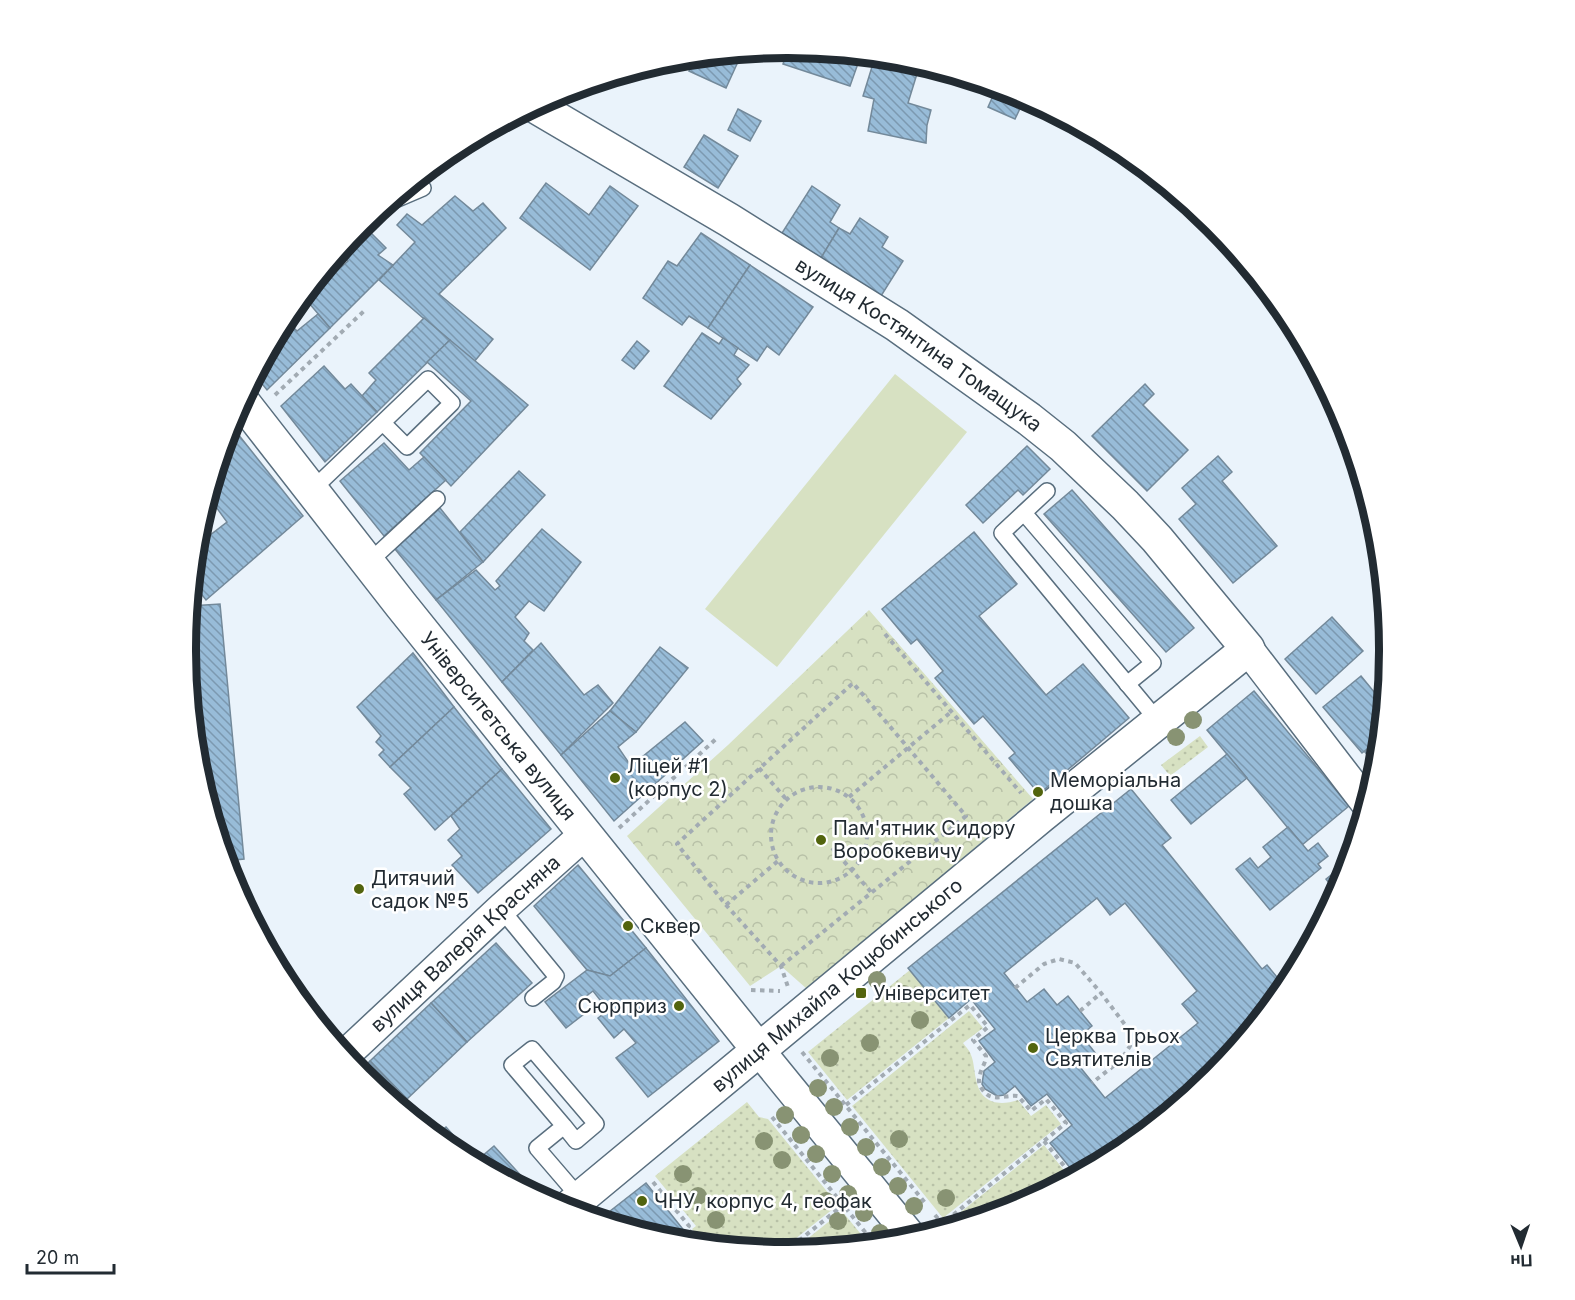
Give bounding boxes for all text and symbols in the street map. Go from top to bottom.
street label: вулиця Костянтина Томащука [791,253,1047,437]
street label: Університетська вулиця [415,627,581,825]
place label: Ліцей #1 (корпус 2) [627,754,728,801]
place label: Меморіальна дошка [1050,768,1181,815]
marker: Ліцей #1 (корпус 2) [608,771,622,785]
marker: Меморіальна дошка [1031,785,1045,799]
place label: Пам'ятник Сидору Воробкевичу [833,816,1015,863]
marker: Пам'ятник Сидору Воробкевичу [814,833,828,847]
street label: вулиця Валерія Красняна [365,850,565,1037]
place label: Дитячий садок №5 [371,866,469,913]
street label: вулиця Михайла Коцюбинського [707,873,967,1097]
marker: Дитячий садок №5 [352,882,366,896]
place label: Сквер [640,914,701,938]
marker: Сквер [621,919,635,933]
place label: Університет [873,981,991,1005]
marker: Університет [854,986,868,1000]
place label: Сюрприз [578,994,667,1018]
marker: Сюрприз [672,999,686,1013]
place label: Церква Трьох Святителів [1045,1024,1180,1071]
marker: Церква Трьох Святителів [1026,1041,1040,1055]
place label: ЧНУ, корпус 4, геофак [654,1189,872,1213]
marker: ЧНУ, корпус 4, геофак [635,1194,649,1208]
north arrow [1491,1216,1551,1276]
scale bar [27,1237,114,1275]
text: 20 m [36,1247,79,1268]
text: Пн [1510,1251,1533,1271]

